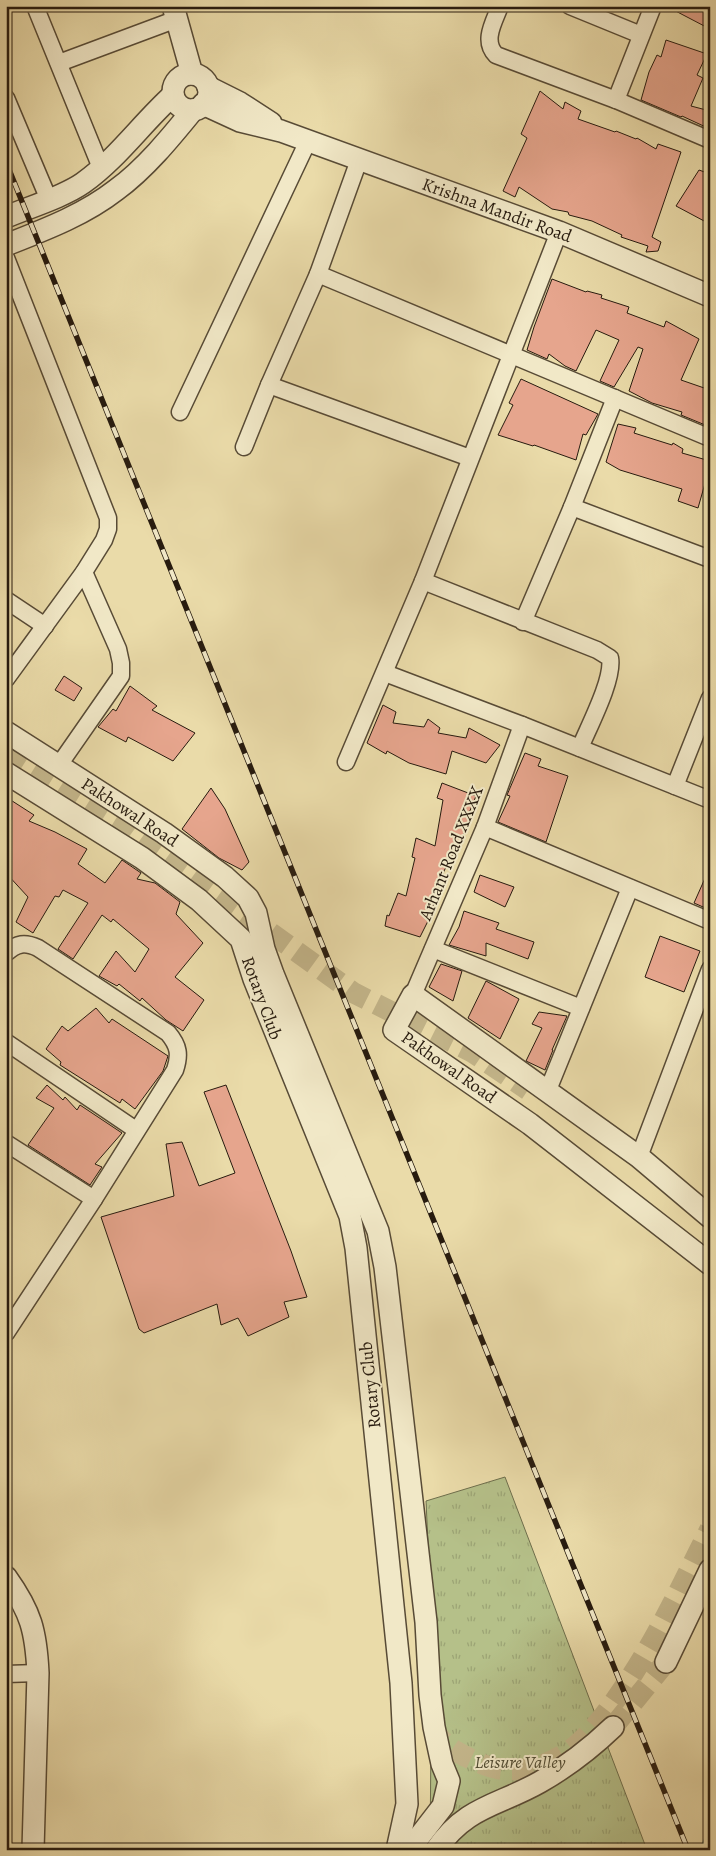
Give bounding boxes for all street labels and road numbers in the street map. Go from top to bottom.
street label: Krishna Mandir Road [419,172,576,248]
street label: Pakhowal Road [77,772,184,853]
street label: Arhant Road XXXX [413,782,489,925]
street label: Rotary Club [236,953,288,1043]
street label: Pakhowal Road [396,1025,502,1109]
street label: Rotary Club [354,1340,386,1430]

